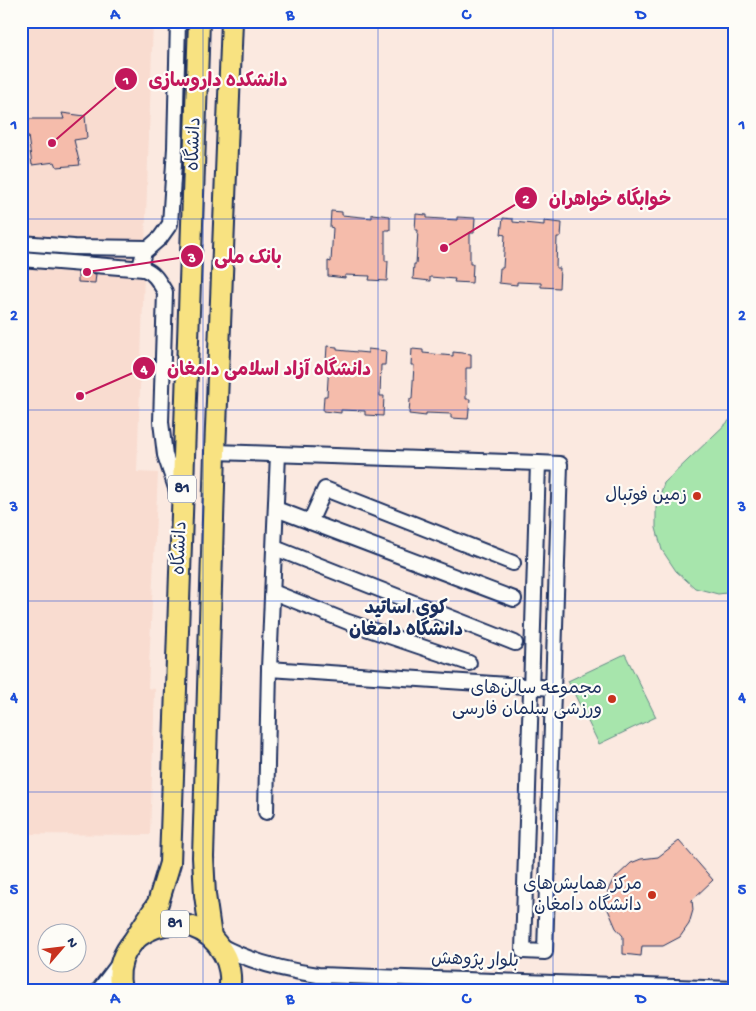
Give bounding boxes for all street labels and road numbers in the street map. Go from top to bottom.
street label: دانشگاه [182,117,206,171]
road number: 81 [168,476,196,502]
street label: دانشگاه [168,521,192,575]
road number: 81 [161,911,189,938]
street label: بلوار پژوهش [431,949,519,973]

